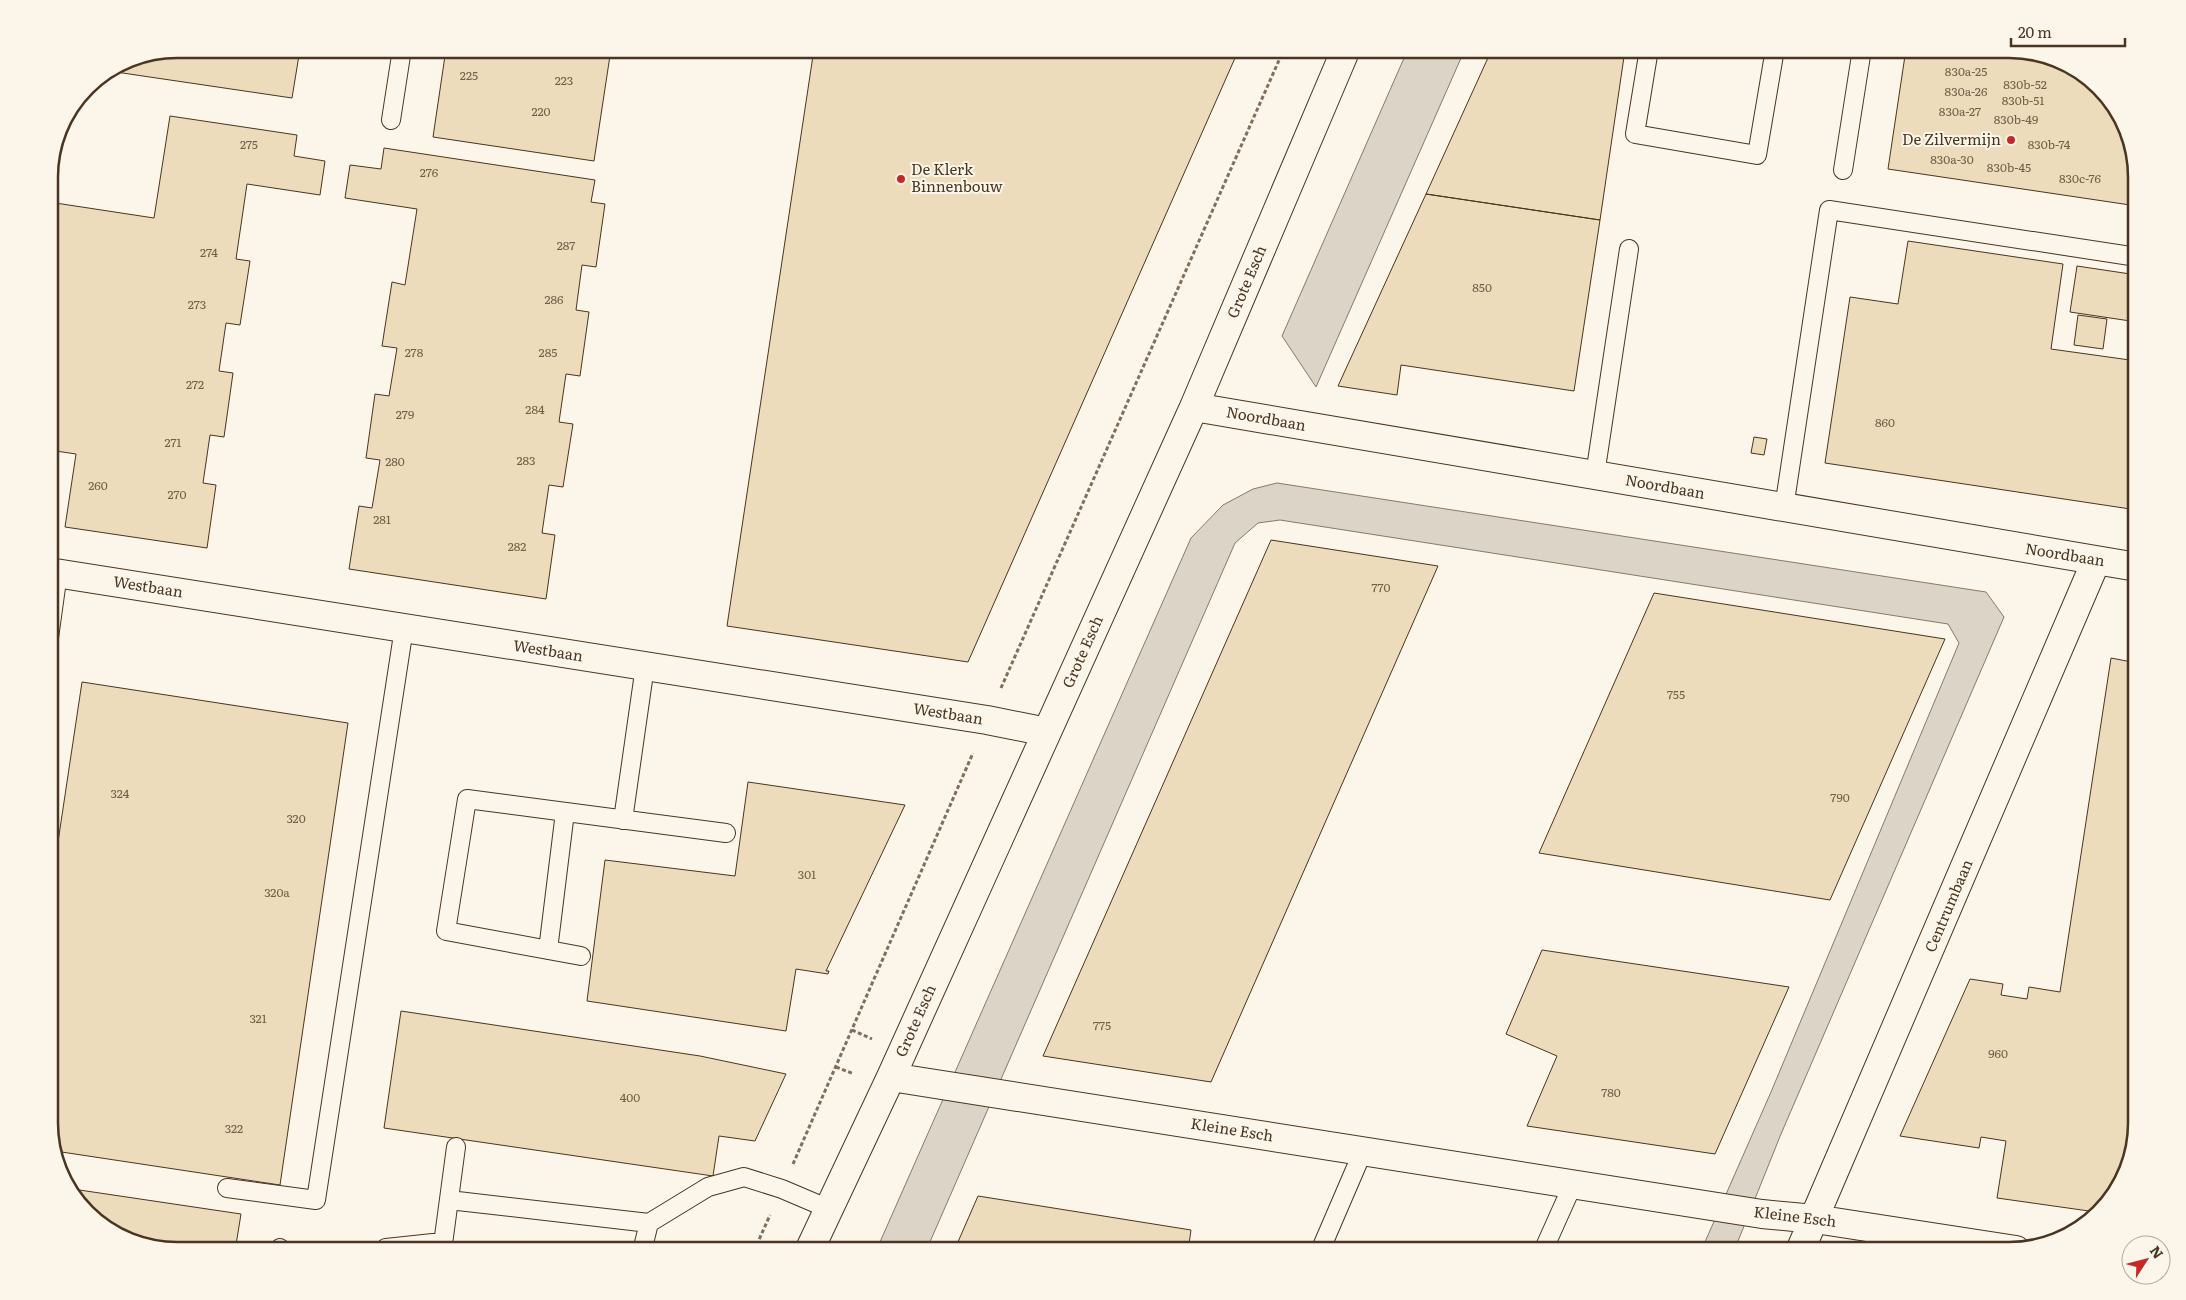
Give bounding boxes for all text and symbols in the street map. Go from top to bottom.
scale bar [2011,15,2125,47]
text: 20 m [2018,20,2052,43]
house number: 830a-25 [1945,62,1987,80]
house number: 225 [460,66,478,84]
house number: 223 [555,71,573,89]
house number: 830b-52 [2003,75,2047,93]
house number: 830a-26 [1945,82,1988,100]
house number: 830b-51 [2002,91,2044,109]
house number: 220 [531,102,551,120]
house number: 830a-27 [1939,102,1981,120]
house number: 830b-49 [1994,110,2038,128]
place label: De Zilvermijn [1902,127,2001,150]
marker: De Zilvermijn [2005,134,2017,146]
house number: 275 [240,135,258,153]
house number: 830b-74 [2028,135,2071,153]
house number: 830a-30 [1930,150,1974,168]
place label: De Klerk Binnenbouw [911,157,1003,197]
house number: 830b-45 [1987,158,2031,176]
house number: 276 [420,163,439,181]
house number: 830c-76 [2059,169,2102,187]
marker: De Klerk Binnenbouw [895,173,907,185]
house number: 287 [557,236,575,254]
street label: Grote Esch [1220,241,1271,321]
house number: 274 [200,243,218,261]
house number: 850 [1472,278,1492,296]
house number: 286 [544,290,564,308]
house number: 273 [188,295,206,313]
house number: 278 [405,343,424,361]
house number: 285 [539,343,557,361]
house number: 272 [186,375,204,393]
street label: Noordbaan [1225,399,1308,436]
house number: 284 [525,400,545,418]
house number: 279 [396,405,414,423]
house number: 860 [1875,413,1895,431]
house number: 271 [165,433,182,451]
house number: 283 [516,451,536,469]
house number: 280 [385,452,405,470]
street label: Noordbaan [1624,467,1707,504]
house number: 260 [88,476,108,494]
house number: 270 [168,485,187,503]
house number: 281 [373,510,391,528]
street label: Noordbaan [2024,536,2107,571]
house number: 282 [508,537,526,555]
street label: Westbaan [112,569,185,602]
house number: 770 [1371,578,1391,596]
street label: Grote Esch [1055,611,1108,691]
street label: Westbaan [512,633,585,666]
house number: 755 [1667,685,1685,703]
street label: Westbaan [912,696,985,729]
house number: 324 [111,784,130,802]
house number: 790 [1830,788,1850,806]
house number: 320 [286,809,306,827]
street label: Centrumbaan [1918,855,1978,956]
house number: 301 [798,865,816,883]
house number: 320a [264,883,290,901]
street label: Grote Esch [888,980,941,1060]
house number: 321 [249,1009,267,1027]
house number: 775 [1093,1016,1111,1034]
house number: 960 [1988,1044,2008,1062]
house number: 780 [1601,1083,1621,1101]
house number: 400 [620,1088,640,1106]
street label: Kleine Esch [1189,1111,1275,1146]
house number: 322 [225,1119,243,1137]
street label: Kleine Esch [1752,1199,1838,1232]
north arrow [2121,1235,2171,1285]
text: N [2146,1241,2169,1263]

